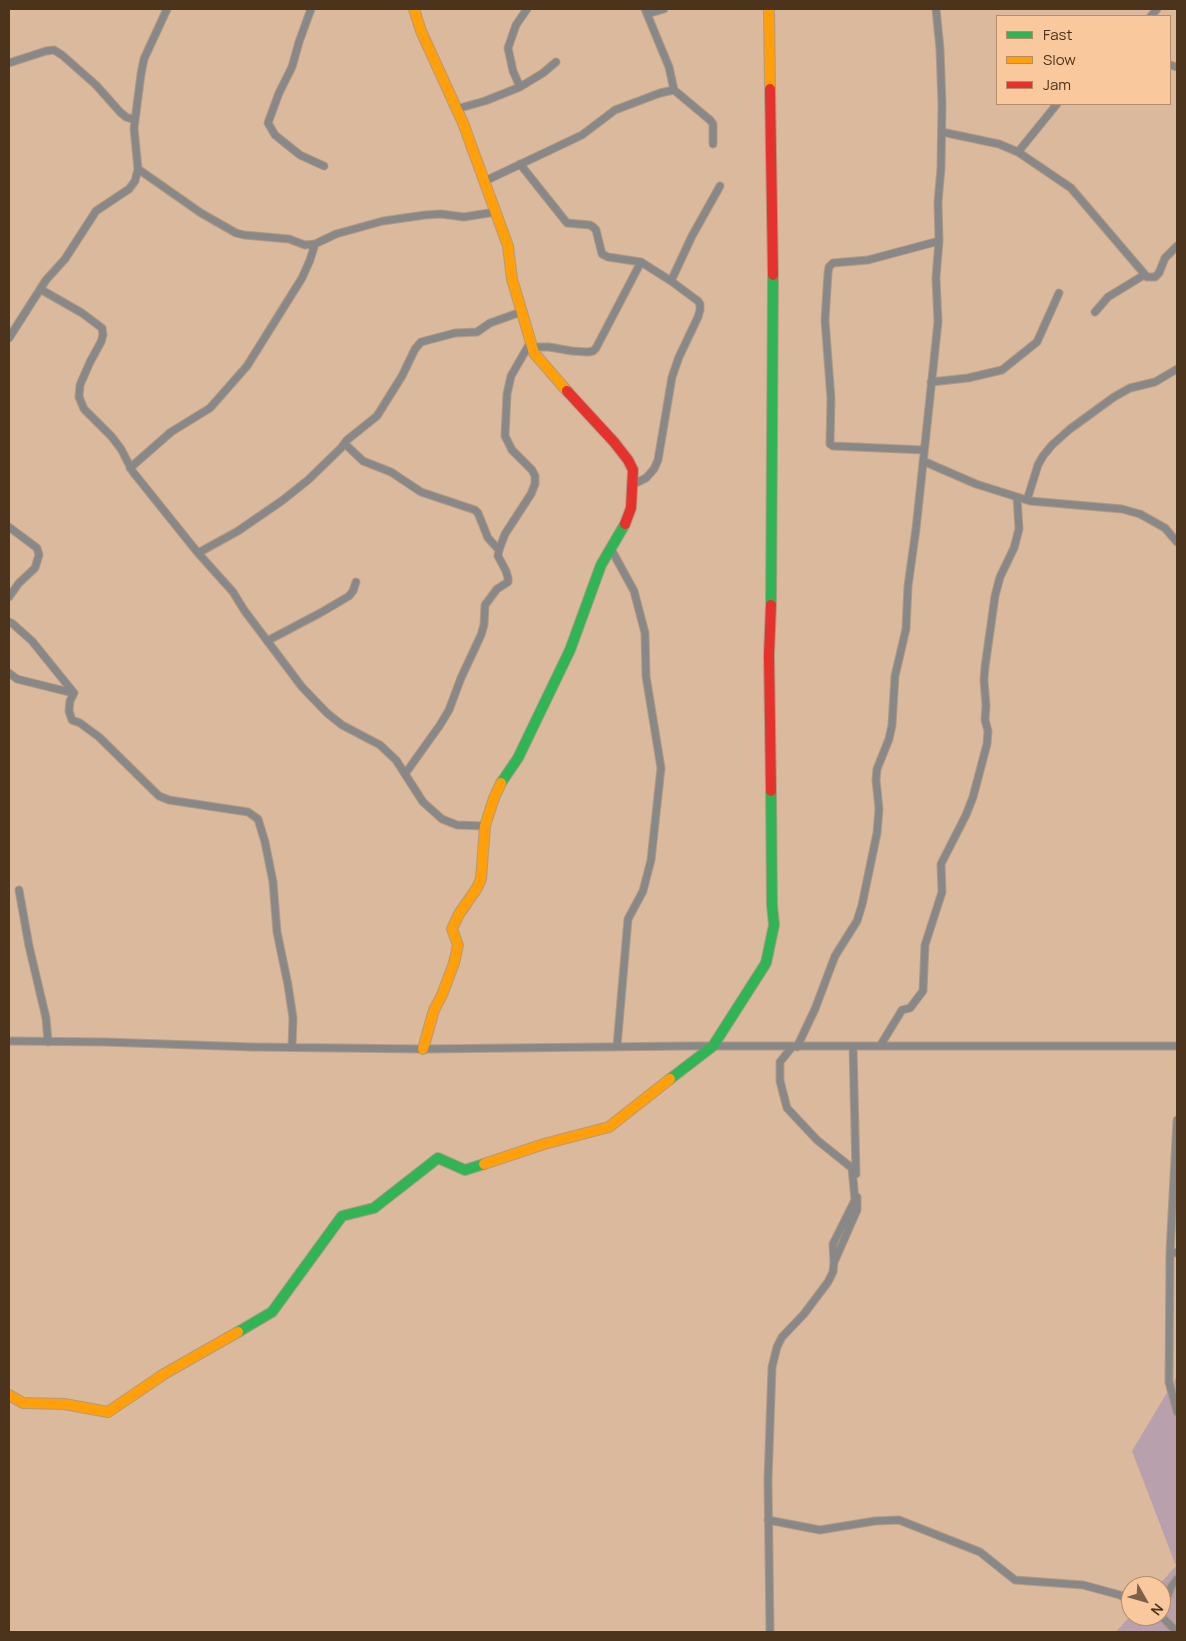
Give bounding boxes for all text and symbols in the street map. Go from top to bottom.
legend [996,15,1171,105]
text: Fast [1043,24,1072,45]
text: Slow [1043,49,1076,70]
text: Jam [1043,74,1071,95]
north arrow [1121,1576,1171,1626]
text: N [1147,1600,1168,1620]

